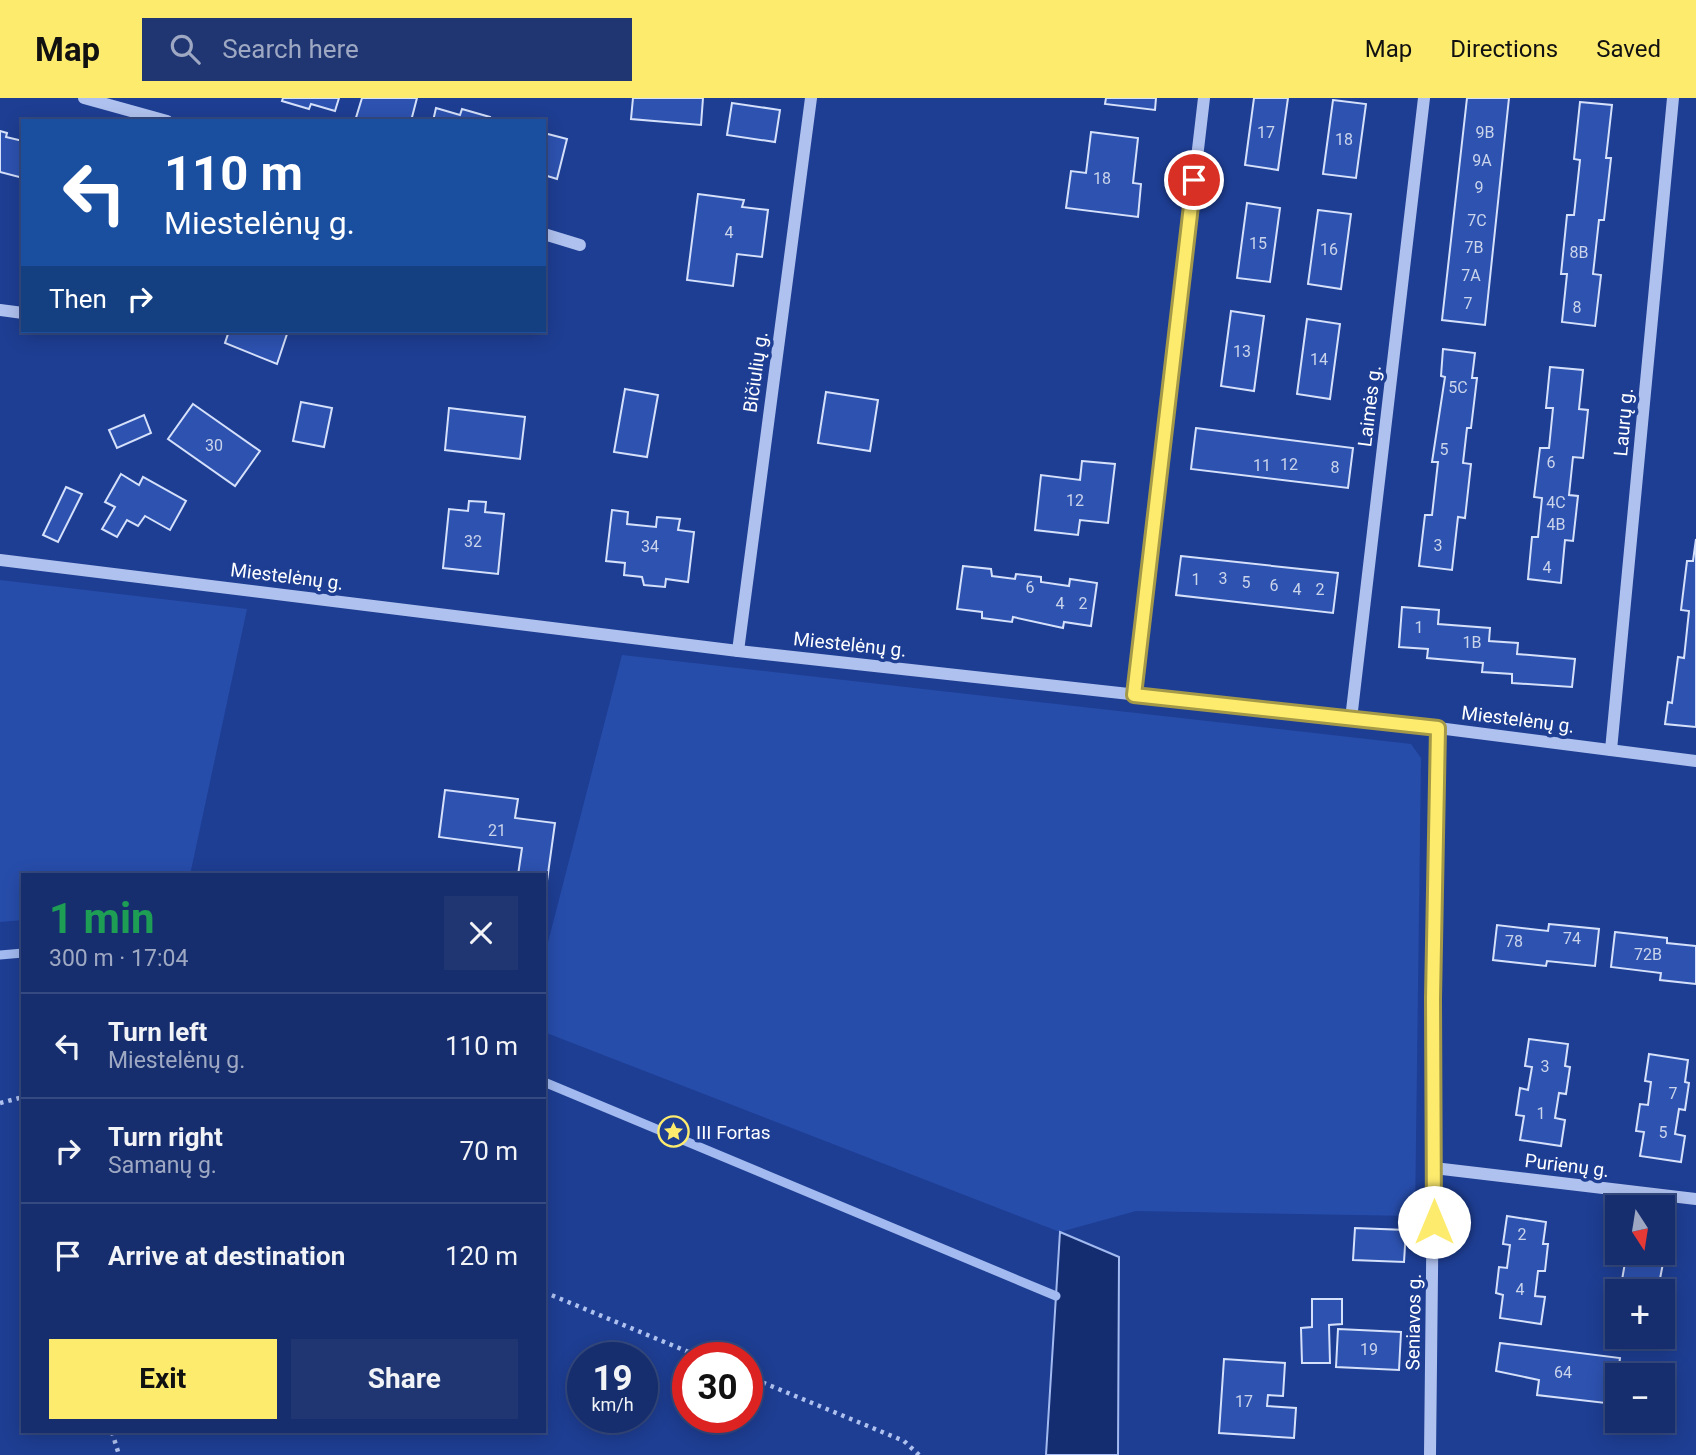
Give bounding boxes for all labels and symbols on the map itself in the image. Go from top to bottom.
house number: 17 [1257,123,1275,142]
house number: 9B [1476,123,1495,142]
house number: 18 [1335,130,1353,149]
pin [1164,150,1224,210]
house number: 9A [1472,151,1492,170]
house number: 18 [1093,169,1111,188]
house number: 9 [1475,178,1484,197]
house number: 7C [1467,211,1487,230]
house number: 4 [725,223,734,242]
house number: 15 [1249,234,1267,253]
house number: 7B [1465,238,1484,257]
house number: 16 [1320,240,1338,259]
house number: 8B [1570,243,1589,262]
house number: 7A [1461,266,1481,285]
house number: 7 [1464,294,1473,313]
house number: 8 [1573,298,1582,317]
street label: Bičiulių g. [738,330,773,414]
house number: 13 [1233,342,1251,361]
house number: 14 [1310,350,1328,369]
street label: Laimės g. [1353,364,1386,448]
house number: 5C [1448,378,1468,397]
street label: Laurų g. [1609,387,1638,457]
house number: 30 [205,436,223,455]
house number: 5 [1440,440,1449,459]
house number: 6 [1547,453,1556,472]
house number: 12 [1280,455,1298,474]
house number: 11 [1253,456,1271,475]
house number: 8 [1331,458,1340,477]
house number: 12 [1066,491,1084,510]
house number: 4C [1546,493,1566,512]
house number: 4B [1547,515,1566,534]
house number: 32 [464,532,482,551]
house number: 3 [1434,536,1443,555]
house number: 34 [641,537,659,556]
street label: Miestelėnų g. [229,558,345,595]
house number: 4 [1543,558,1552,577]
house number: 3 [1219,569,1228,588]
house number: 1 [1192,570,1201,589]
house number: 5 [1242,573,1251,592]
house number: 6 [1270,576,1279,595]
house number: 6 [1026,578,1035,597]
house number: 4 [1293,580,1302,599]
house number: 2 [1316,580,1325,599]
house number: 4 [1056,594,1065,613]
house number: 2 [1079,594,1088,613]
house number: 1 [1415,618,1424,637]
street label: Miestelėnų g. [792,627,908,662]
house number: 1B [1463,633,1482,652]
street label: Miestelėnų g. [1460,701,1576,738]
house number: 21 [488,821,506,840]
house number: 74 [1563,929,1581,948]
house number: 78 [1505,932,1523,951]
house number: 72B [1634,945,1662,964]
house number: 3 [1541,1057,1550,1076]
house number: 7 [1669,1084,1678,1103]
house number: 1 [1537,1104,1546,1123]
place icon: III Fortas [656,1115,690,1149]
place label: III Fortas [696,1121,771,1144]
house number: 5 [1659,1123,1668,1142]
street label: Purienų g. [1523,1149,1611,1182]
position arrow [1397,1185,1471,1259]
north arrow [1605,1195,1675,1265]
house number: 2 [1518,1225,1527,1244]
street label: Seniavos g. [1401,1273,1426,1371]
house number: 4 [1516,1280,1525,1299]
house number: 19 [1360,1340,1378,1359]
speed limit sign: 30 [672,1342,763,1433]
house number: 64 [1554,1363,1572,1382]
house number: 17 [1235,1392,1253,1411]

